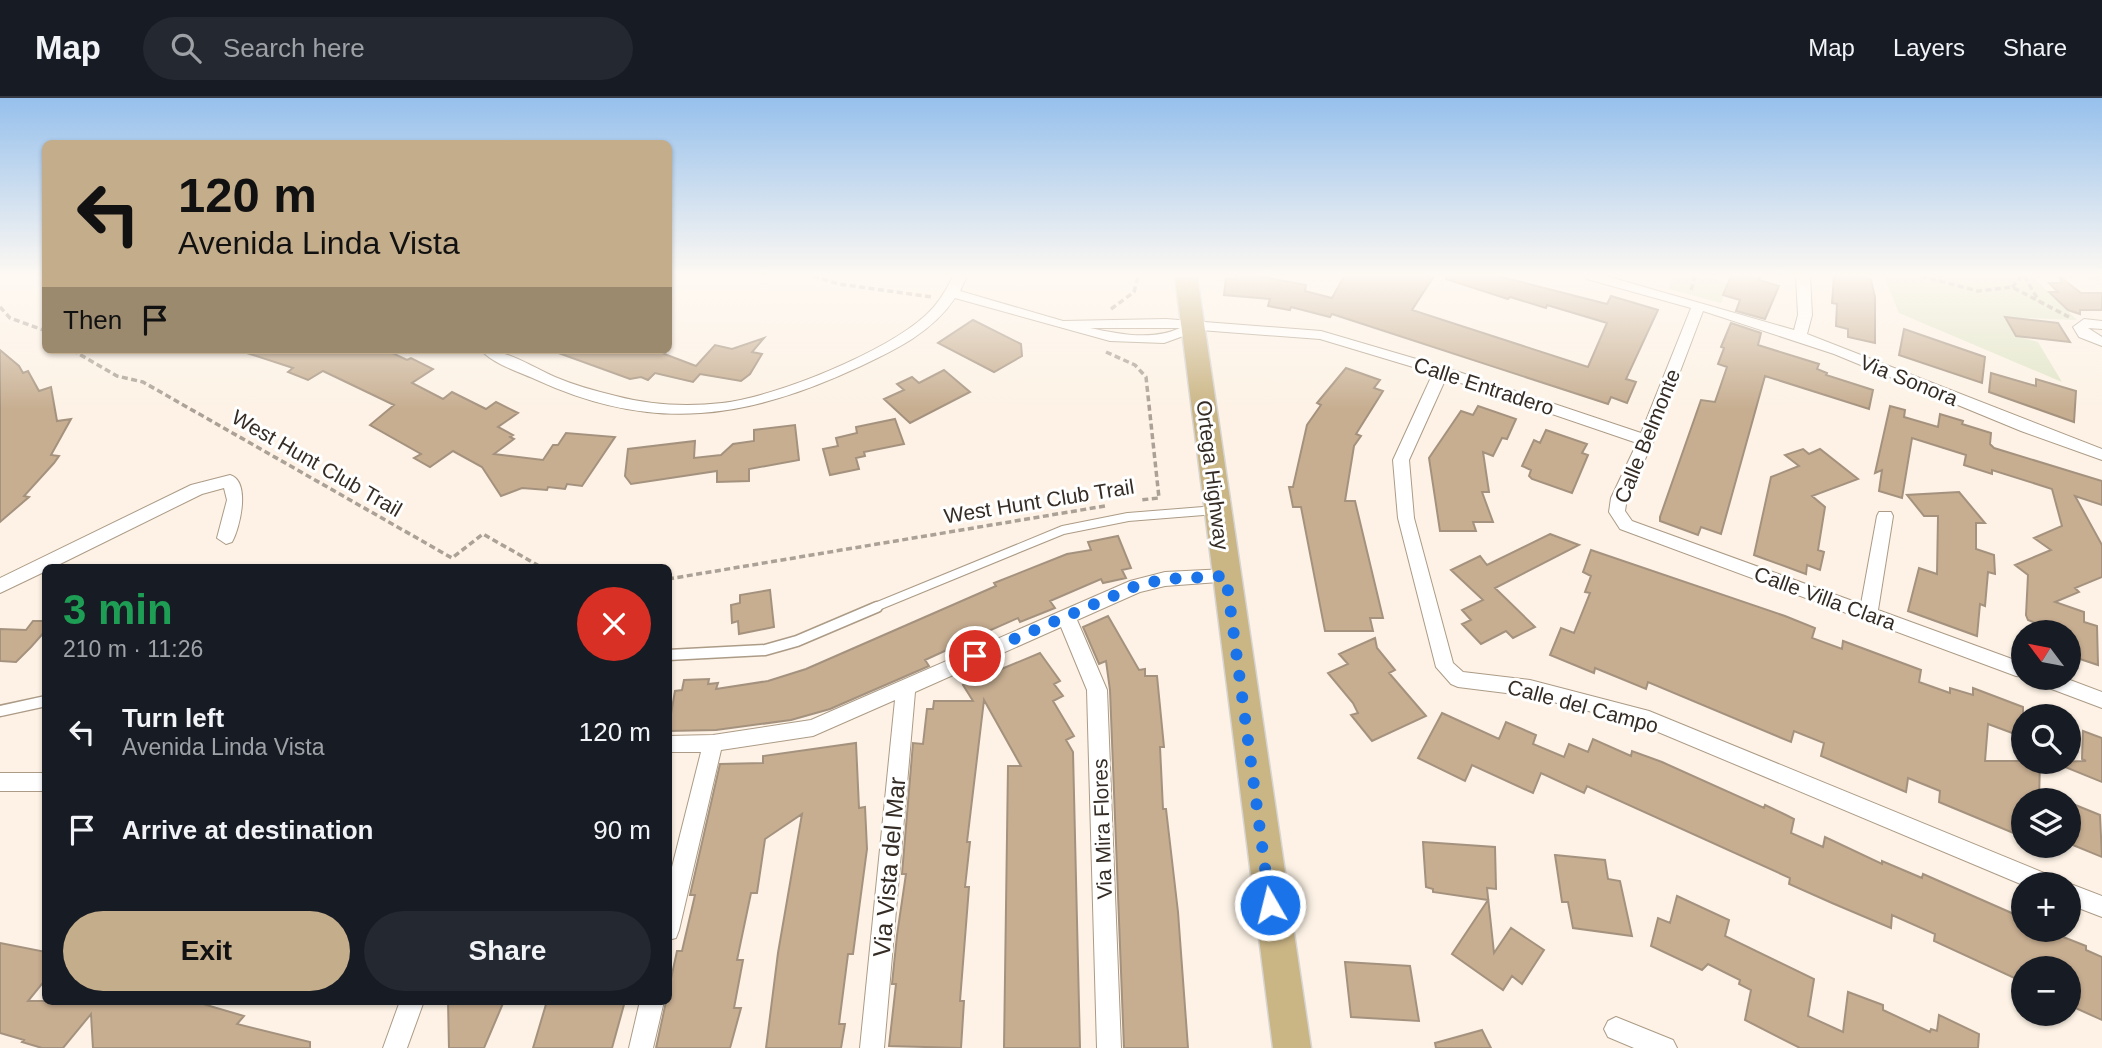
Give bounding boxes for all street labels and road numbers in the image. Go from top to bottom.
street label: Via Sonora [1857,350,1962,410]
street label: Calle Entradero [1411,353,1557,419]
street label: Calle Belmonte [1610,366,1684,506]
street label: Ortega Highway [1192,399,1234,552]
street label: West Hunt Club Trail [228,405,406,521]
street label: West Hunt Club Trail [942,475,1136,527]
street label: Calle Villa Clara [1751,562,1899,634]
street label: Calle del Campo [1505,675,1661,737]
street label: Via Mira Flores [1088,758,1116,900]
street label: Via Vista del Mar [868,776,910,958]

